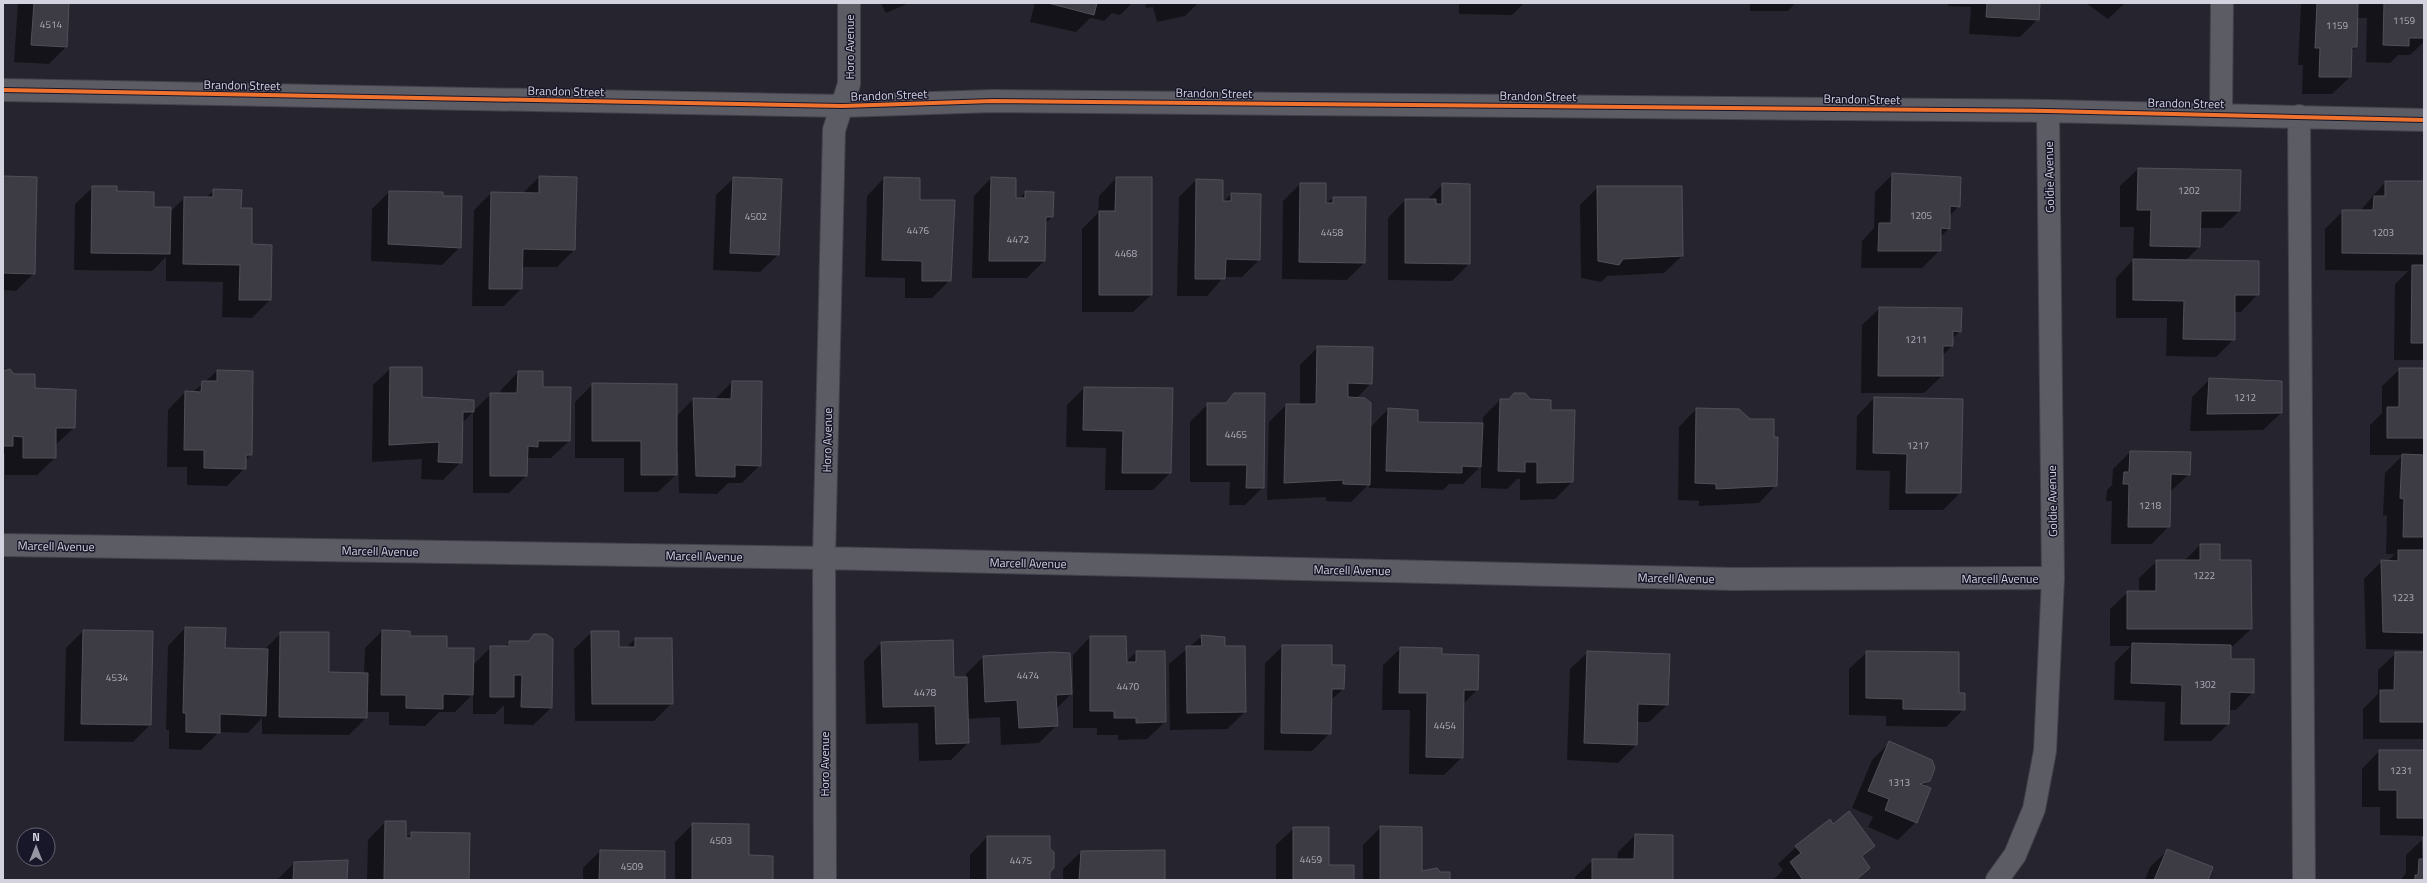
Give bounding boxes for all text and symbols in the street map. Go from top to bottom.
house number: 1159 [2393,13,2416,28]
street label: Horo Avenue [840,15,859,79]
house number: 4514 [40,17,63,32]
house number: 1159 [2326,18,2349,33]
street label: Brandon Street [203,75,281,95]
street label: Brandon Street [527,81,605,101]
street label: Brandon Street [1175,83,1253,103]
street label: Brandon Street [850,84,928,106]
street label: Brandon Street [1499,86,1577,106]
street label: Brandon Street [1823,89,1901,109]
street label: Brandon Street [2147,93,2225,113]
street label: Goldie Avenue [2039,141,2059,213]
house number: 1202 [2178,183,2200,198]
house number: 1205 [1910,208,1933,223]
house number: 4502 [745,209,767,224]
house number: 4476 [907,223,930,238]
house number: 4458 [1321,225,1344,240]
house number: 1203 [2372,225,2394,240]
house number: 4472 [1007,232,1029,247]
house number: 4468 [1115,246,1138,261]
house number: 1211 [1905,332,1927,347]
house number: 1212 [2234,390,2256,405]
street label: Horo Avenue [817,407,837,473]
house number: 4465 [1225,427,1248,442]
house number: 1217 [1907,438,1929,453]
street label: Goldie Avenue [2042,465,2062,537]
house number: 1218 [2139,498,2162,513]
street label: Marcell Avenue [17,536,95,556]
street label: Marcell Avenue [341,541,419,561]
street label: Marcell Avenue [665,546,743,566]
street label: Marcell Avenue [989,553,1067,573]
street label: Marcell Avenue [1313,560,1391,580]
street label: Marcell Avenue [1637,568,1715,588]
house number: 1222 [2193,568,2215,583]
street label: Marcell Avenue [1961,569,2039,588]
house number: 1223 [2392,590,2414,605]
house number: 4474 [1017,668,1040,683]
house number: 4534 [106,670,129,685]
house number: 1302 [2194,677,2216,692]
house number: 4470 [1117,679,1140,694]
house number: 4478 [914,685,937,700]
house number: 4454 [1434,718,1457,733]
street label: Horo Avenue [815,732,834,796]
house number: 1231 [2390,763,2412,778]
house number: 1313 [1888,775,1910,790]
north arrow [16,827,56,867]
text: N [32,829,40,845]
house number: 4503 [710,833,732,848]
house number: 4459 [1300,852,1323,867]
house number: 4475 [1010,853,1033,868]
house number: 4509 [621,859,644,874]

